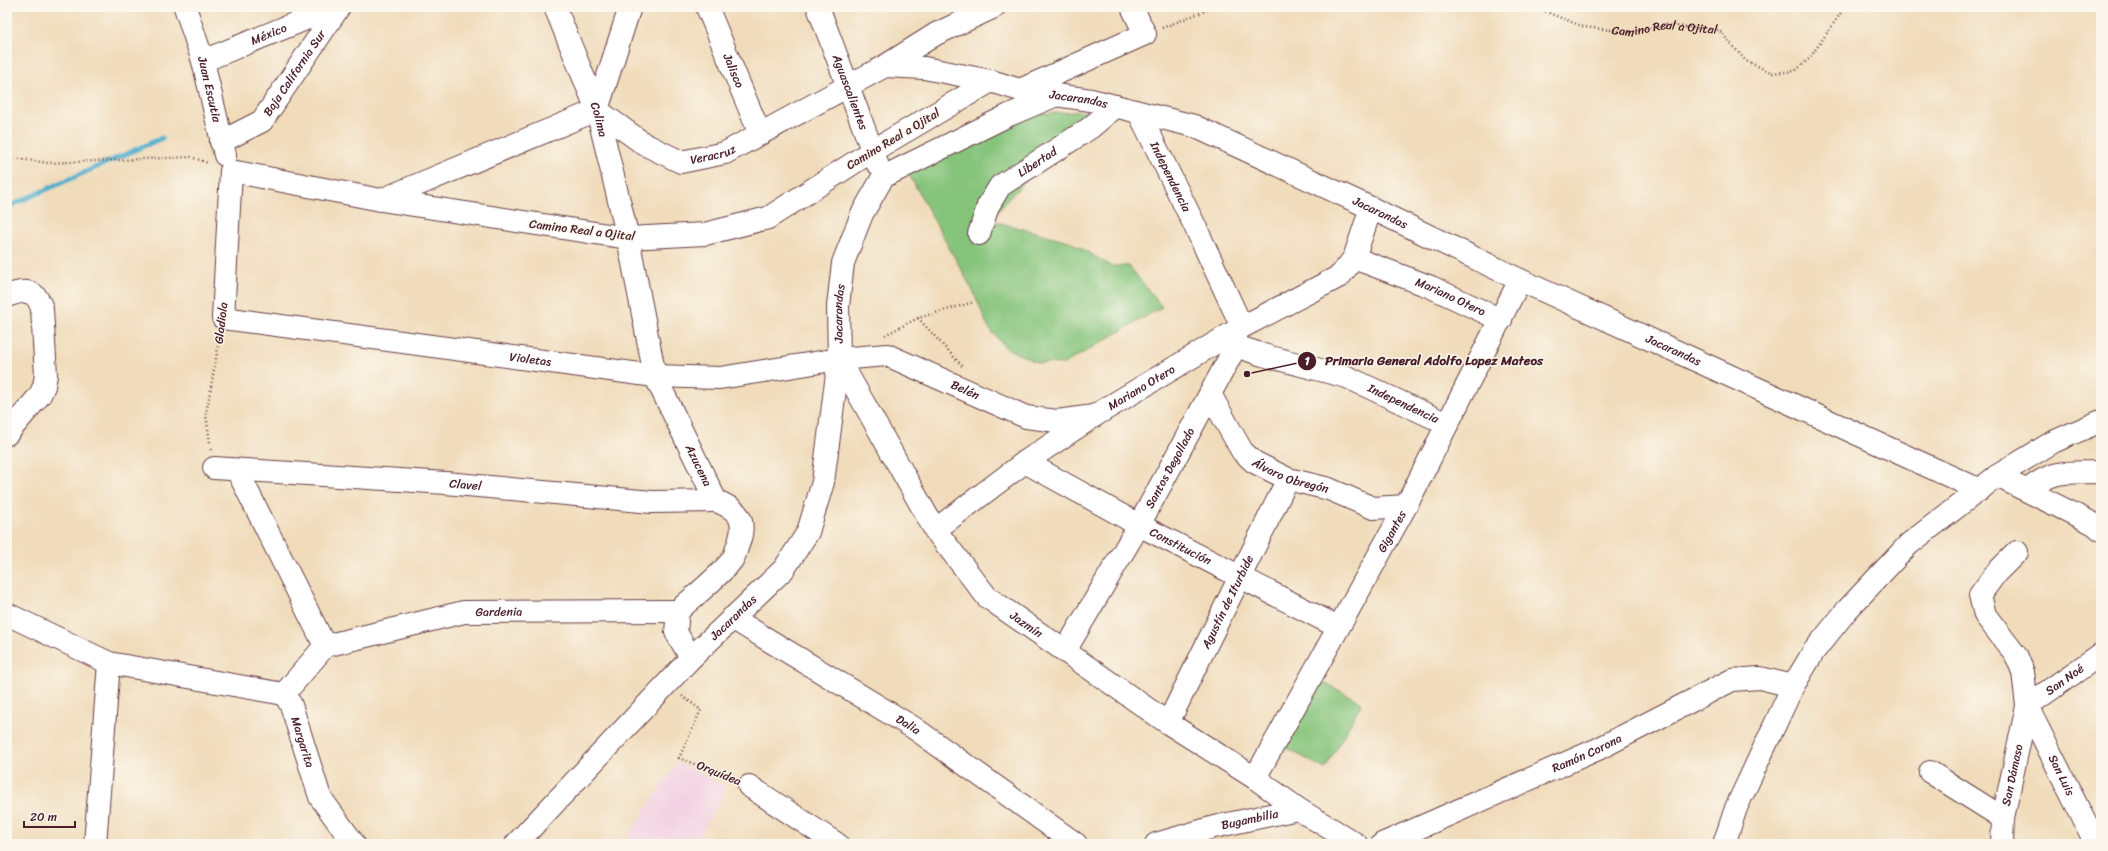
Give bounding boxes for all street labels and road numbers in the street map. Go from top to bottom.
street label: Camino Real a Ojital [1611,14,1719,43]
street label: México [247,17,290,51]
street label: Baja California Sur [257,24,332,121]
street label: Jalisco [716,49,751,92]
street label: Aguascalientes [825,50,875,134]
street label: Juan Escutia [191,52,228,125]
street label: Jacarandas [1047,83,1111,115]
street label: Colima [584,98,614,139]
street label: Camino Real a Ojital [842,102,945,176]
street label: Independencia [1143,136,1198,217]
street label: Veracruz [688,138,740,171]
street label: Libertad [1013,140,1063,183]
street label: Jacarandas [1348,190,1412,235]
street label: Camino Real a Ojital [528,213,637,247]
street label: Mariano Otero [1412,271,1490,322]
street label: Jacarandas [827,282,852,344]
street label: Gladiola [208,301,234,345]
street label: Jacarandas [1641,327,1705,373]
street label: Violetas [508,346,553,373]
street label: Mariano Otero [1103,359,1179,416]
street label: Belén [947,374,984,406]
street label: Independencia [1363,377,1444,430]
street label: Santos Degollado [1139,423,1201,513]
street label: Azucena [678,440,718,490]
street label: Álvaro Obregón [1247,451,1332,500]
street label: Clavel [448,472,483,497]
street label: Gigantes [1371,506,1413,557]
street label: Constitución [1146,521,1216,572]
street label: Agustín de Iturbide [1195,551,1260,654]
street label: Jacarandas [704,589,763,647]
street label: Gardenia [475,601,522,623]
street label: Jazmín [1004,604,1048,644]
street label: San Noé [2040,658,2089,701]
street label: Dalia [891,708,926,741]
street label: Margarita [284,714,321,770]
street label: Ramón Corona [1548,727,1626,779]
street label: San Dámaso [1995,742,2030,808]
street label: San Luis [2042,751,2081,800]
street label: Orquídea [693,754,745,792]
street label: Bugambilia [1219,802,1281,836]

